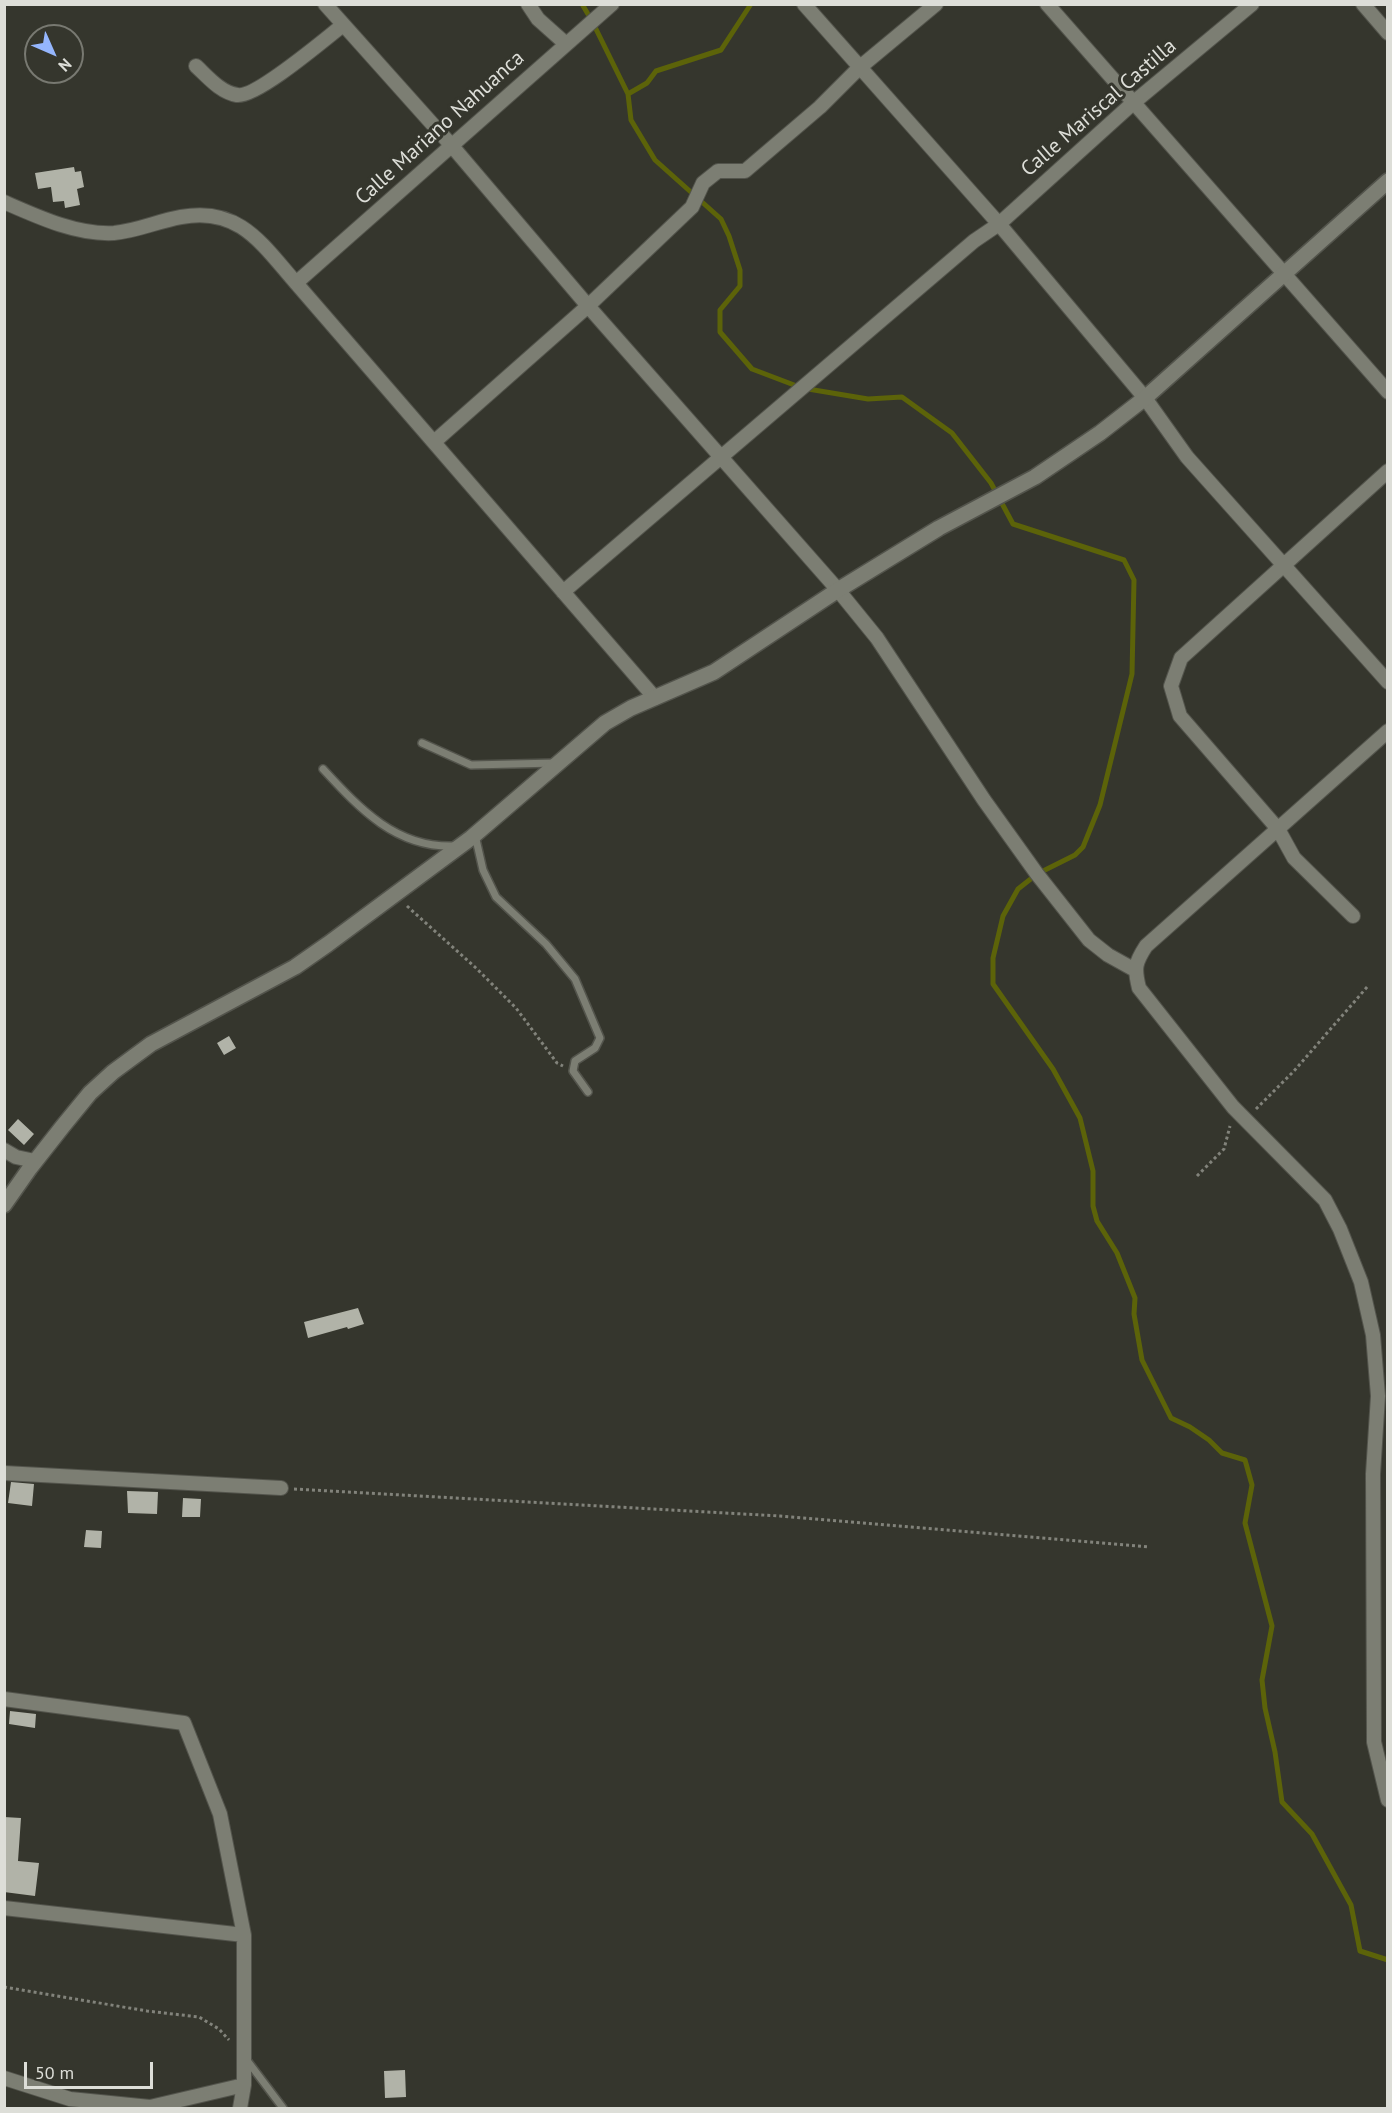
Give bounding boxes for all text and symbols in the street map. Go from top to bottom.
north arrow [24,24,84,84]
street label: Calle Mariscal Castilla [1016,34,1182,182]
street label: Calle Mariano Nahuanca [350,46,530,210]
text: N [55,55,76,76]
scale bar [27,2050,156,2088]
text: 50 m [35,2061,74,2084]

